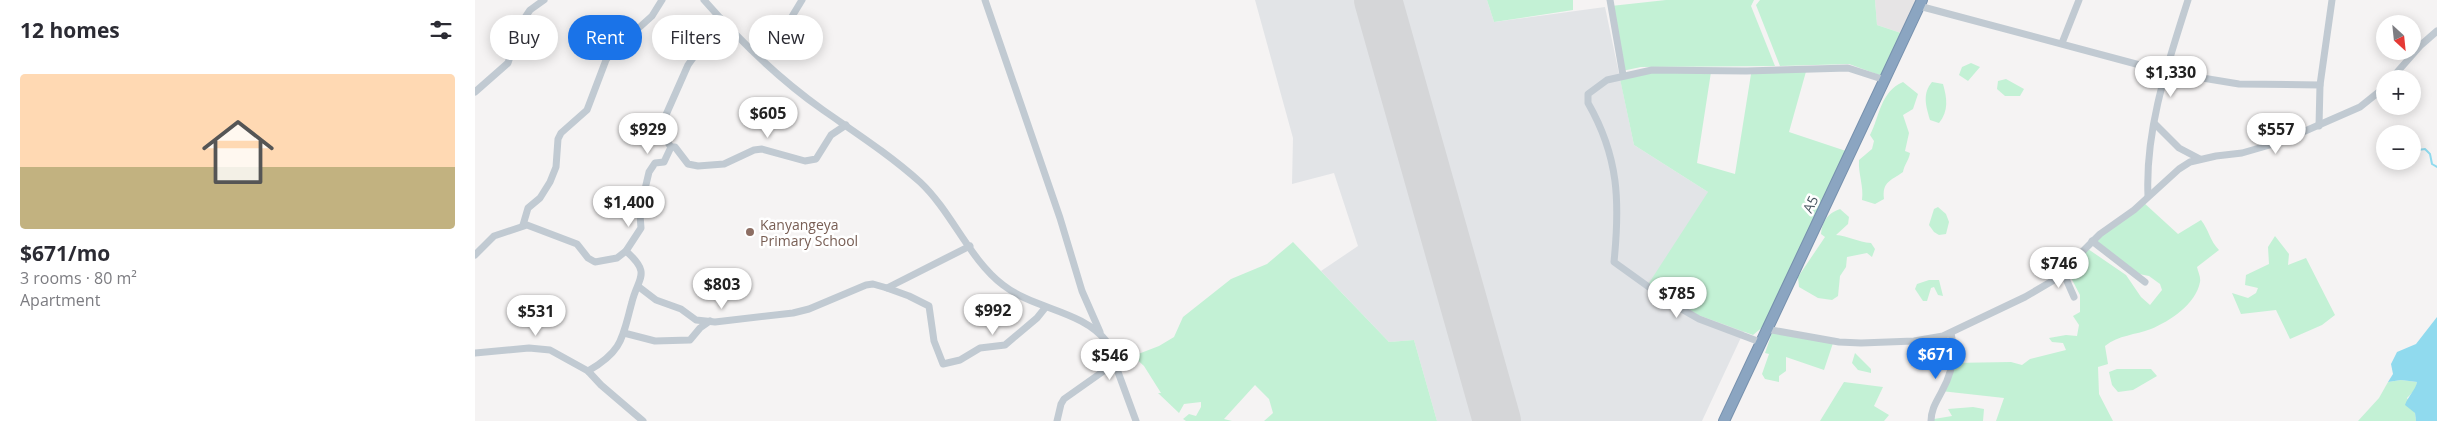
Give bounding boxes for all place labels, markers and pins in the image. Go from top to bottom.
pin: $1,330 [2130,56,2212,98]
pin: $605 [738,96,798,139]
pin: $929 [618,112,678,155]
pin: $557 [2246,112,2306,155]
pin: $1,400 [588,186,670,228]
place label: Kanyangeya Primary School [760,215,858,250]
marker: Kanyangeya Primary School [744,226,756,238]
pin: $746 [2029,246,2089,289]
pin: $803 [692,268,752,310]
pin: $785 [1647,276,1707,319]
pin: $531 [506,294,566,337]
pin: $992 [963,294,1023,336]
pin: $546 [1080,338,1140,381]
pin: $671 [1906,338,1966,380]

